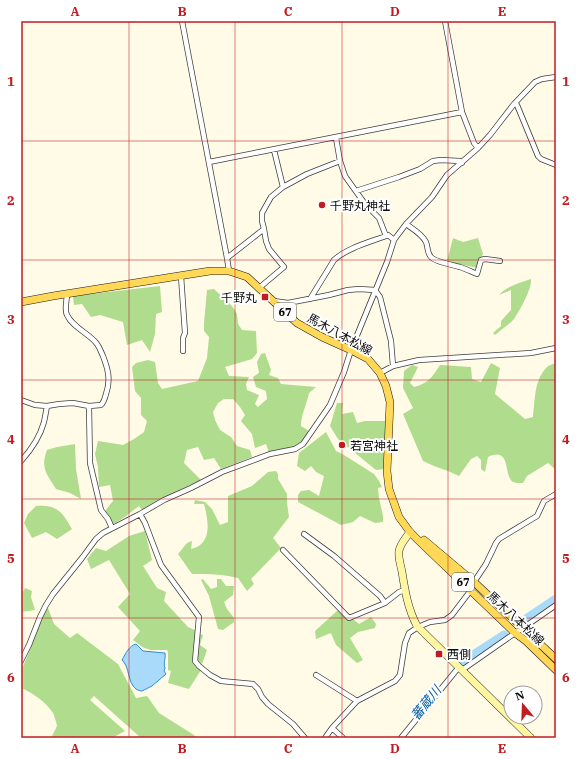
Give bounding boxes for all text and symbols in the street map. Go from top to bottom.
text: A [70,3,80,20]
text: B [177,3,187,20]
text: C [284,3,293,20]
text: D [390,3,400,20]
text: E [498,3,506,20]
text: 1 [7,73,15,90]
text: 1 [562,73,570,90]
text: 2 [7,192,15,209]
text: 2 [562,192,570,209]
place label: 千野丸神社 [330,198,390,213]
marker: 千野丸神社 [317,200,327,210]
place label: 千野丸 [221,290,257,305]
marker: 千野丸 [260,292,270,302]
road number: 67 [274,303,296,321]
street label: 馬木八本松線 [305,310,375,358]
text: 3 [7,311,15,328]
text: 3 [562,311,570,328]
text: 4 [7,431,15,448]
text: 4 [562,431,570,448]
place label: 若宮神社 [350,438,398,453]
marker: 若宮神社 [337,440,347,450]
text: 5 [7,550,15,567]
text: 5 [562,550,570,567]
road number: 67 [452,573,474,591]
street label: 馬木八本松線 [485,588,547,648]
place label: 西側 [447,647,471,662]
marker: 西側 [434,649,444,659]
text: 6 [7,669,15,686]
text: 6 [562,669,570,686]
water label: 蕃蔵川 [407,681,446,724]
north arrow [503,685,543,725]
text: N [513,687,526,704]
text: A [70,740,80,757]
text: B [177,740,187,757]
text: C [284,740,293,757]
text: D [390,740,400,757]
text: E [498,740,506,757]

